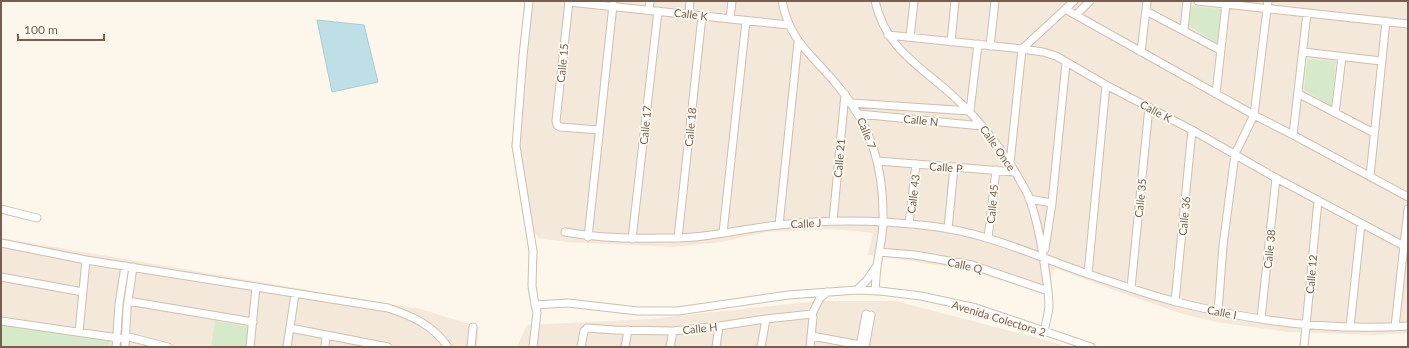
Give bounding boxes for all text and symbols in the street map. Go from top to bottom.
street label: Calle K [673,5,709,23]
scale bar [18,16,104,42]
text: 100 m [24,22,58,37]
street label: Calle 15 [553,43,571,83]
street label: Calle K [1138,97,1175,125]
street label: Calle 17 [636,105,654,145]
street label: Calle 18 [681,107,699,147]
street label: Calle N [903,112,939,128]
street label: Calle 7 [855,115,879,151]
street label: Calle Once [978,123,1018,173]
street label: Calle 21 [831,138,847,178]
street label: Calle P [929,159,963,175]
street label: Calle 43 [904,174,922,214]
street label: Calle 35 [1131,178,1149,218]
street label: Calle 45 [983,184,1001,224]
street label: Calle 36 [1175,196,1193,236]
street label: Calle J [790,216,822,230]
street label: Calle 38 [1260,229,1278,269]
street label: Calle 12 [1303,254,1319,294]
street label: Calle Q [946,255,984,275]
street label: Avenida Colectora 2 [951,298,1047,338]
street label: Calle I [1206,303,1238,321]
street label: Calle H [682,320,718,336]

